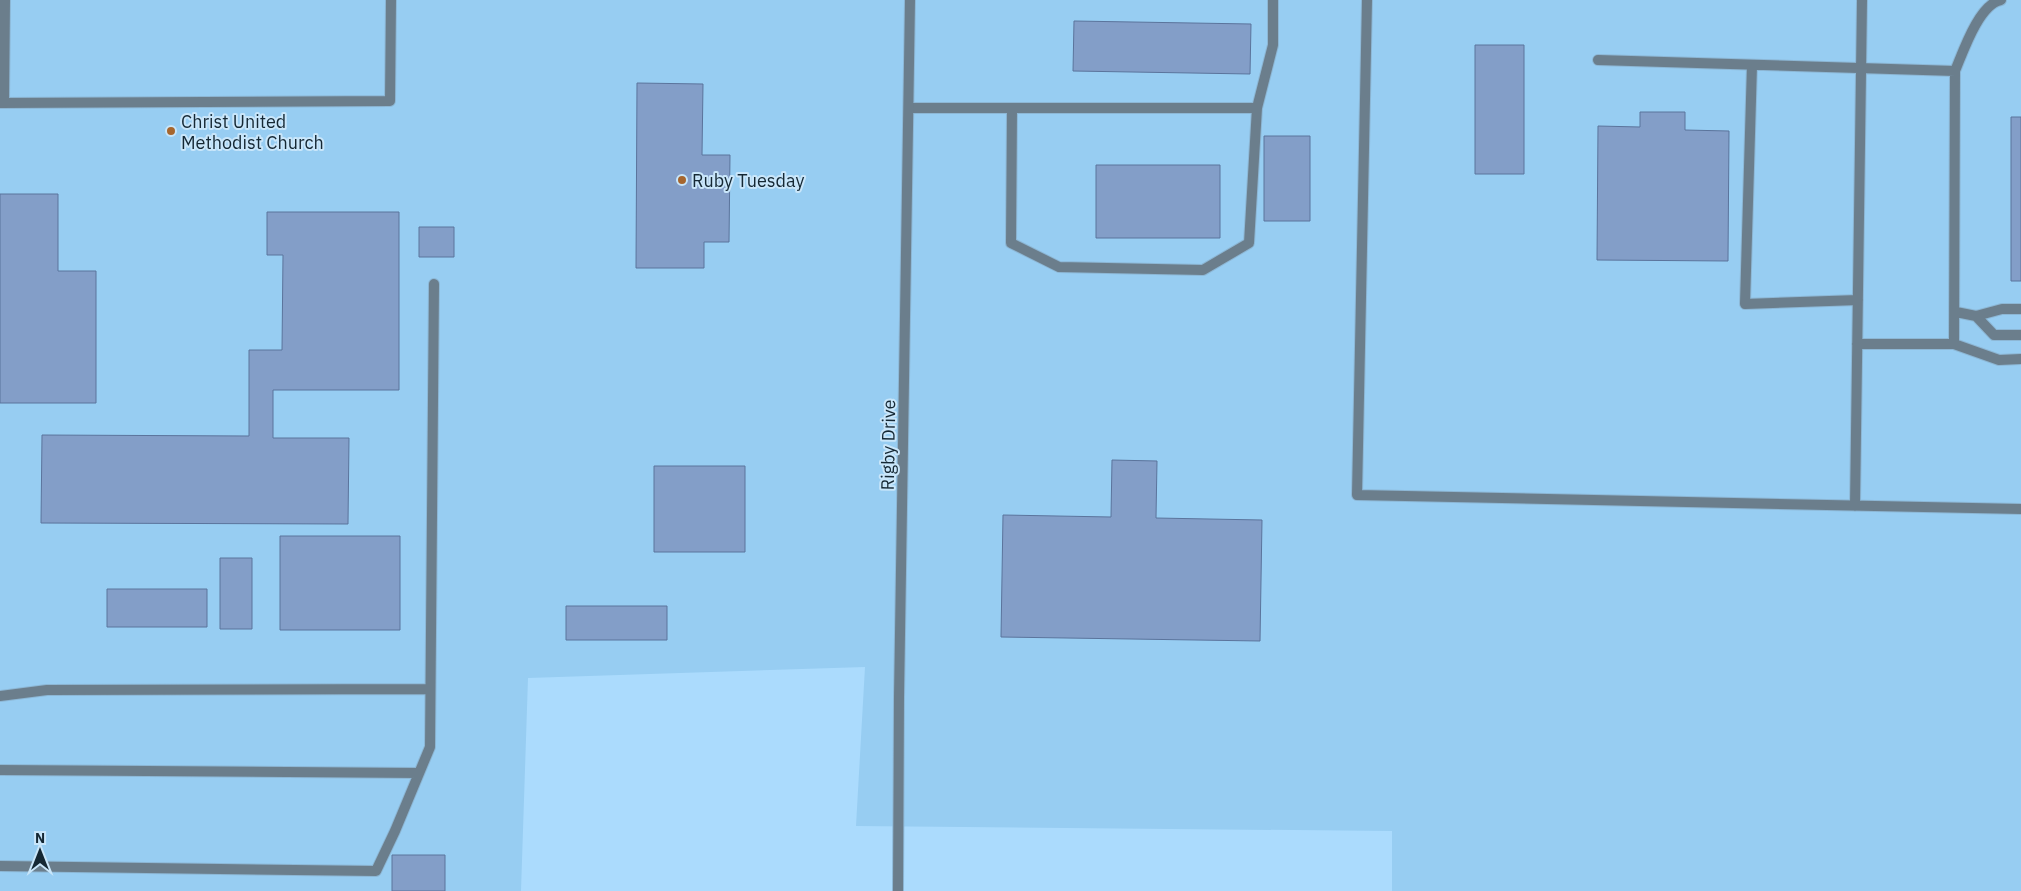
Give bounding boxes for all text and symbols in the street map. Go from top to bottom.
place label: Christ United Methodist Church [181,110,324,154]
marker: Christ United Methodist Church [165,125,177,137]
place label: Ruby Tuesday [692,169,805,192]
marker: Ruby Tuesday [676,174,688,186]
street label: Rigby Drive [876,399,900,491]
north arrow [15,826,65,876]
text: N [35,829,45,847]

